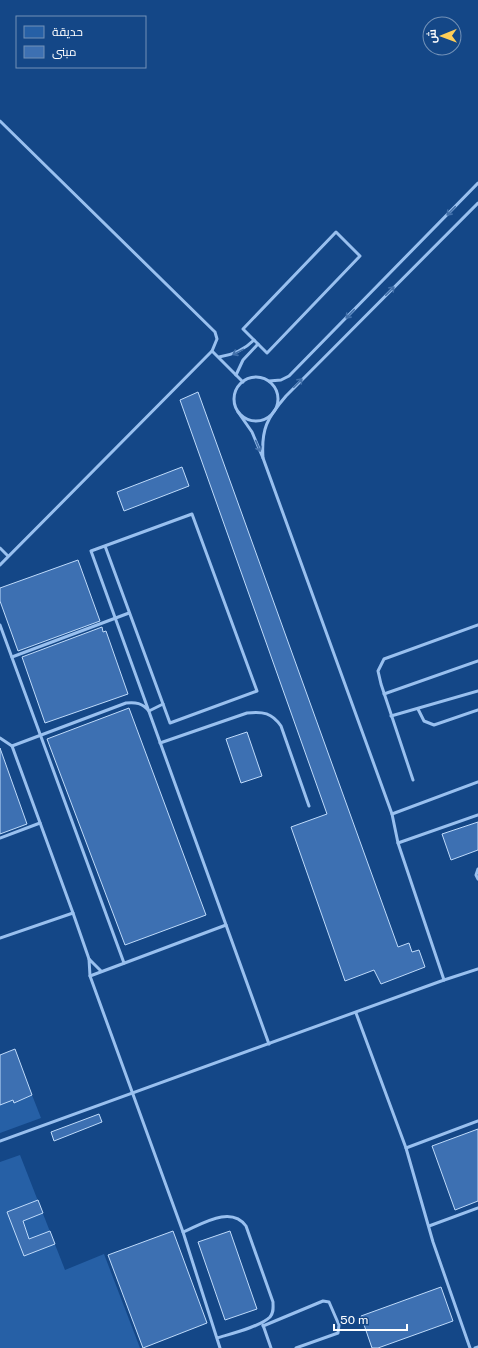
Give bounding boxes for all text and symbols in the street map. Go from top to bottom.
legend [16,16,146,68]
north arrow [422,16,462,56]
text: حديقة [52,25,83,39]
text: ش [426,29,439,43]
text: مبنى [52,45,77,59]
one-way arrow [446,206,456,216]
one-way arrow [385,286,395,296]
one-way arrow [345,309,355,319]
one-way arrow [232,349,244,356]
one-way arrow [294,378,303,388]
one-way arrow [255,439,262,451]
scale bar [334,1306,407,1332]
text: 50 m [340,1313,368,1327]

